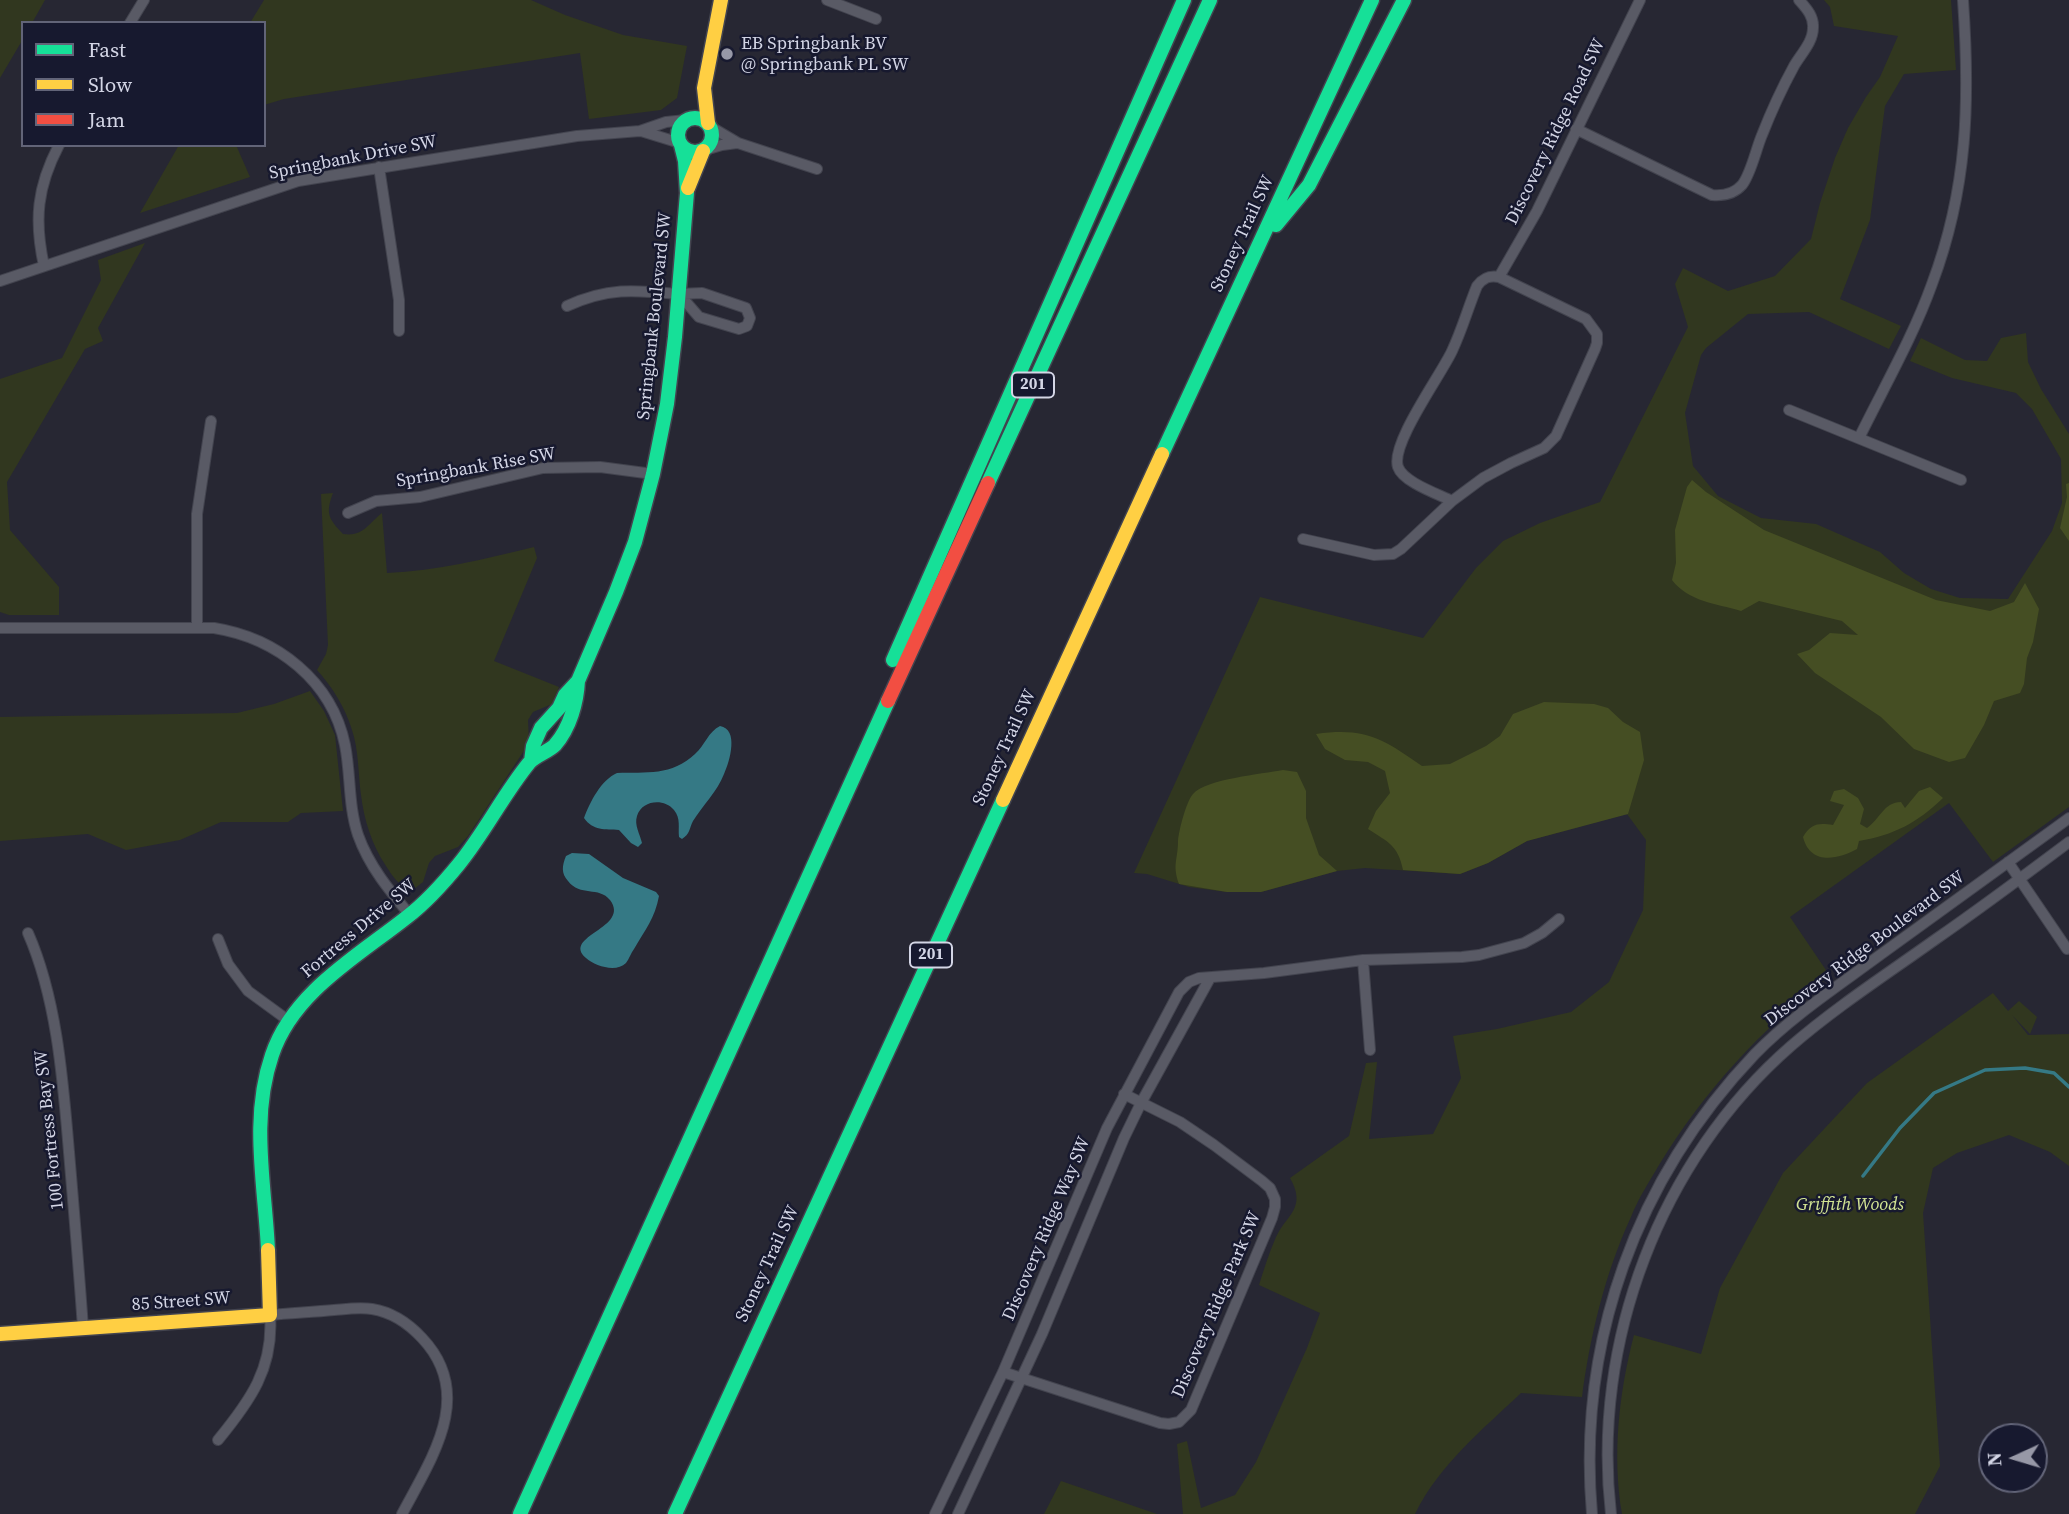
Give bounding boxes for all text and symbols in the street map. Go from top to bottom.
legend [21,21,266,147]
place label: EB Springbank BV @ Springbank PL SW [741,33,909,76]
text: Fast [88,35,126,64]
street label: Discovery Ridge Road SW [1502,35,1610,229]
marker: EB Springbank BV @ Springbank PL SW [719,46,735,62]
text: Slow [88,70,132,99]
text: Jam [88,105,125,134]
street label: Springbank Drive SW [267,131,439,185]
street label: Stoney Trail SW [1207,172,1279,296]
street label: Springbank Boulevard SW [633,211,677,421]
road number: 201 [1012,372,1054,398]
street label: Springbank Rise SW [395,443,557,493]
street label: Stoney Trail SW [969,686,1041,810]
street label: Discovery Ridge Boulevard SW [1761,867,1969,1031]
street label: Fortress Drive SW [297,875,421,983]
road number: 201 [910,942,952,967]
street label: 100 Fortress Bay SW [31,1049,69,1211]
street label: Discovery Ridge Way SW [998,1134,1096,1324]
park label: Griffith Woods [1796,1194,1904,1216]
street label: Stoney Trail SW [732,1202,804,1326]
street label: Discovery Ridge Park SW [1168,1209,1266,1401]
street label: 85 Street SW [131,1288,231,1316]
north arrow [1978,1423,2048,1493]
text: N [1981,1452,2007,1467]

